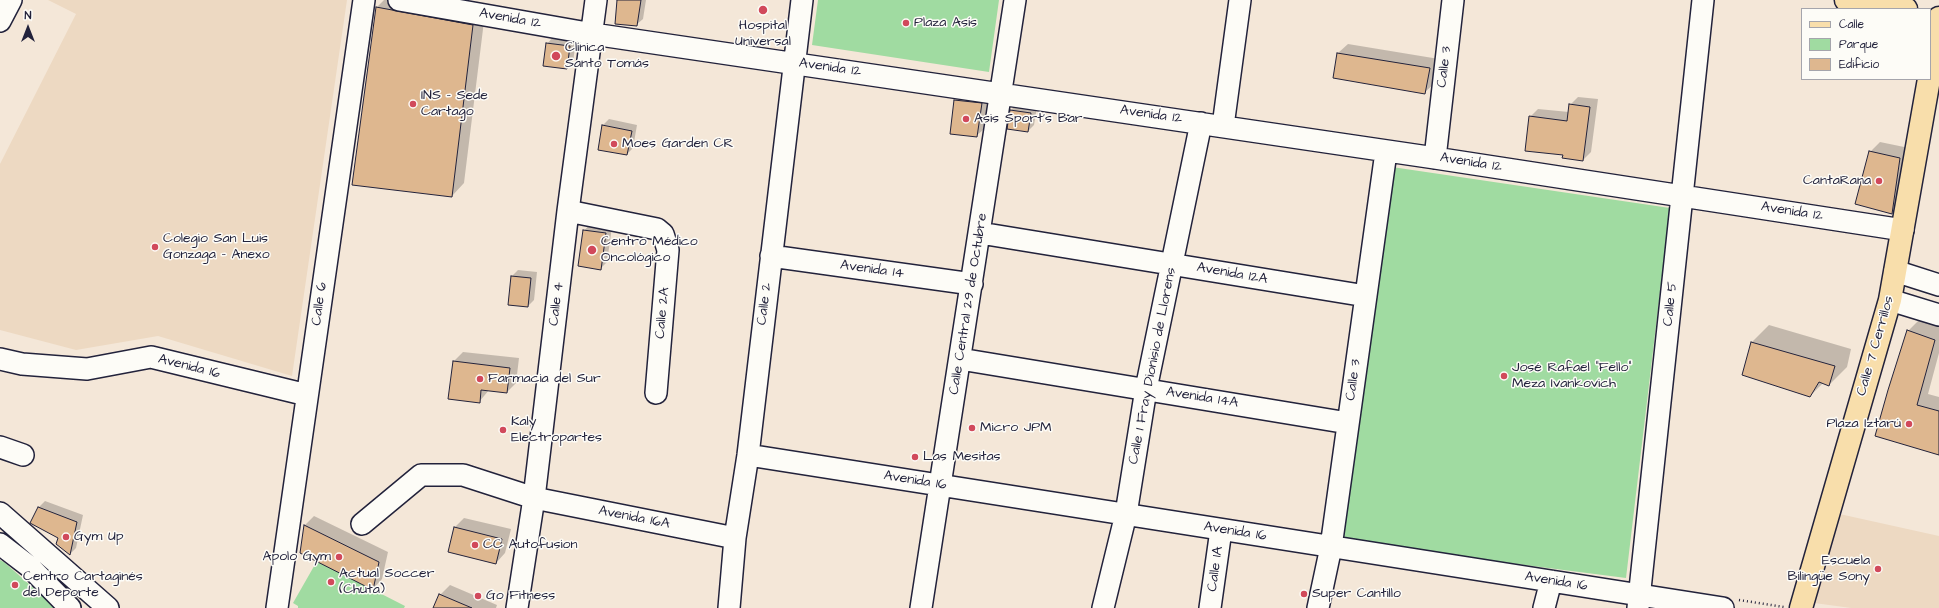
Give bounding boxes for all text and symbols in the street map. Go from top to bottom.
marker: Hospital Universal [757,4,769,16]
street label: Avenida 12 [478,5,542,33]
north arrow [8,8,48,48]
text: N [25,8,31,23]
legend [1801,8,1931,80]
place label: Plaza Asís [914,15,977,31]
text: Calle [1839,16,1864,33]
place label: Hospital Universal [735,18,791,50]
marker: Plaza Asís [901,18,911,28]
text: Parque [1839,36,1878,53]
place label: Clínica Santo Tomás [565,40,649,72]
street label: Calle 3 [1434,45,1456,89]
marker: Clínica Santo Tomás [550,50,562,62]
street label: Avenida 12 [798,55,862,81]
text: Edificio [1839,56,1879,73]
place label: INS - Sede Cartago [421,88,488,120]
marker: INS - Sede Cartago [408,99,418,109]
street label: Avenida 12 [1119,102,1183,128]
place label: Asis Sport's Bar [974,111,1082,127]
marker: Asis Sport's Bar [961,114,971,124]
place label: Moes Garden CR [622,136,733,152]
marker: Moes Garden CR [609,139,619,149]
street label: Avenida 12 [1439,150,1503,176]
place label: CantaRana [1803,173,1871,189]
marker: CantaRana [1874,176,1884,186]
street label: Avenida 12 [1760,199,1824,225]
street label: Calle Central 29 de Octubre [946,212,992,396]
place label: Colegio San Luis Gonzaga - Anexo [163,231,270,264]
place label: Centro Médico Oncológico [601,234,698,266]
marker: Colegio San Luis Gonzaga - Anexo [150,242,160,252]
marker: Centro Médico Oncológico [586,244,598,256]
street label: Avenida 14 [839,257,905,283]
street label: Avenida 12A [1195,260,1269,288]
street label: Calle 1 Fray Dionisio de Llorens [1126,266,1180,466]
street label: Calle 6 [309,281,331,327]
street label: Calle 4 [546,281,568,327]
street label: Calle 5 [1660,281,1682,327]
street label: Calle 2 [754,282,776,326]
street label: Calle 2A [652,287,674,339]
street label: Calle 7 Cerrillos [1854,294,1898,398]
street label: Avenida 16 [156,351,222,383]
street label: Calle 3 [1343,358,1365,402]
place label: José Rafael "Fello" Meza Ivankovich [1512,360,1632,392]
place label: Farmacia del Sur [488,371,601,387]
marker: José Rafael "Fello" Meza Ivankovich [1499,371,1509,381]
marker: Farmacia del Sur [475,374,485,384]
street label: Avenida 14A [1165,384,1239,412]
place label: Kaly Electropartes [511,414,602,446]
place label: Plaza Iztarú [1826,416,1901,432]
marker: Plaza Iztarú [1904,419,1914,429]
place label: Micro JPM [980,420,1052,436]
marker: Micro JPM [967,423,977,433]
marker: Kaly Electropartes [498,425,508,435]
place label: Las Mesitas [923,449,1001,465]
marker: Las Mesitas [910,452,920,462]
street label: Avenida 16 [882,468,948,494]
street label: Avenida 16A [597,503,671,533]
street label: Avenida 16 [1202,519,1268,545]
place label: Gym Up [74,529,124,545]
marker: Gym Up [61,532,71,542]
place label: CC Autofusion [483,537,577,553]
marker: CC Autofusion [470,540,480,550]
street label: Calle 1A [1205,545,1227,593]
place label: Apolo Gym [262,549,331,565]
marker: Apolo Gym [334,552,344,562]
place label: Escuela Bilingüe Sony [1788,553,1870,586]
marker: Escuela Bilingüe Sony [1873,564,1883,574]
place label: Actual Soccer (Chuta) [339,566,434,598]
place label: Centro Cartaginés del Deporte [23,569,143,602]
street label: Avenida 16 [1523,569,1589,595]
marker: Actual Soccer (Chuta) [326,577,336,587]
marker: Centro Cartaginés del Deporte [10,580,20,590]
place label: Super Cantillo [1312,586,1401,602]
place label: Go Fitness [486,588,555,604]
marker: Super Cantillo [1299,589,1309,599]
marker: Go Fitness [473,591,483,601]

